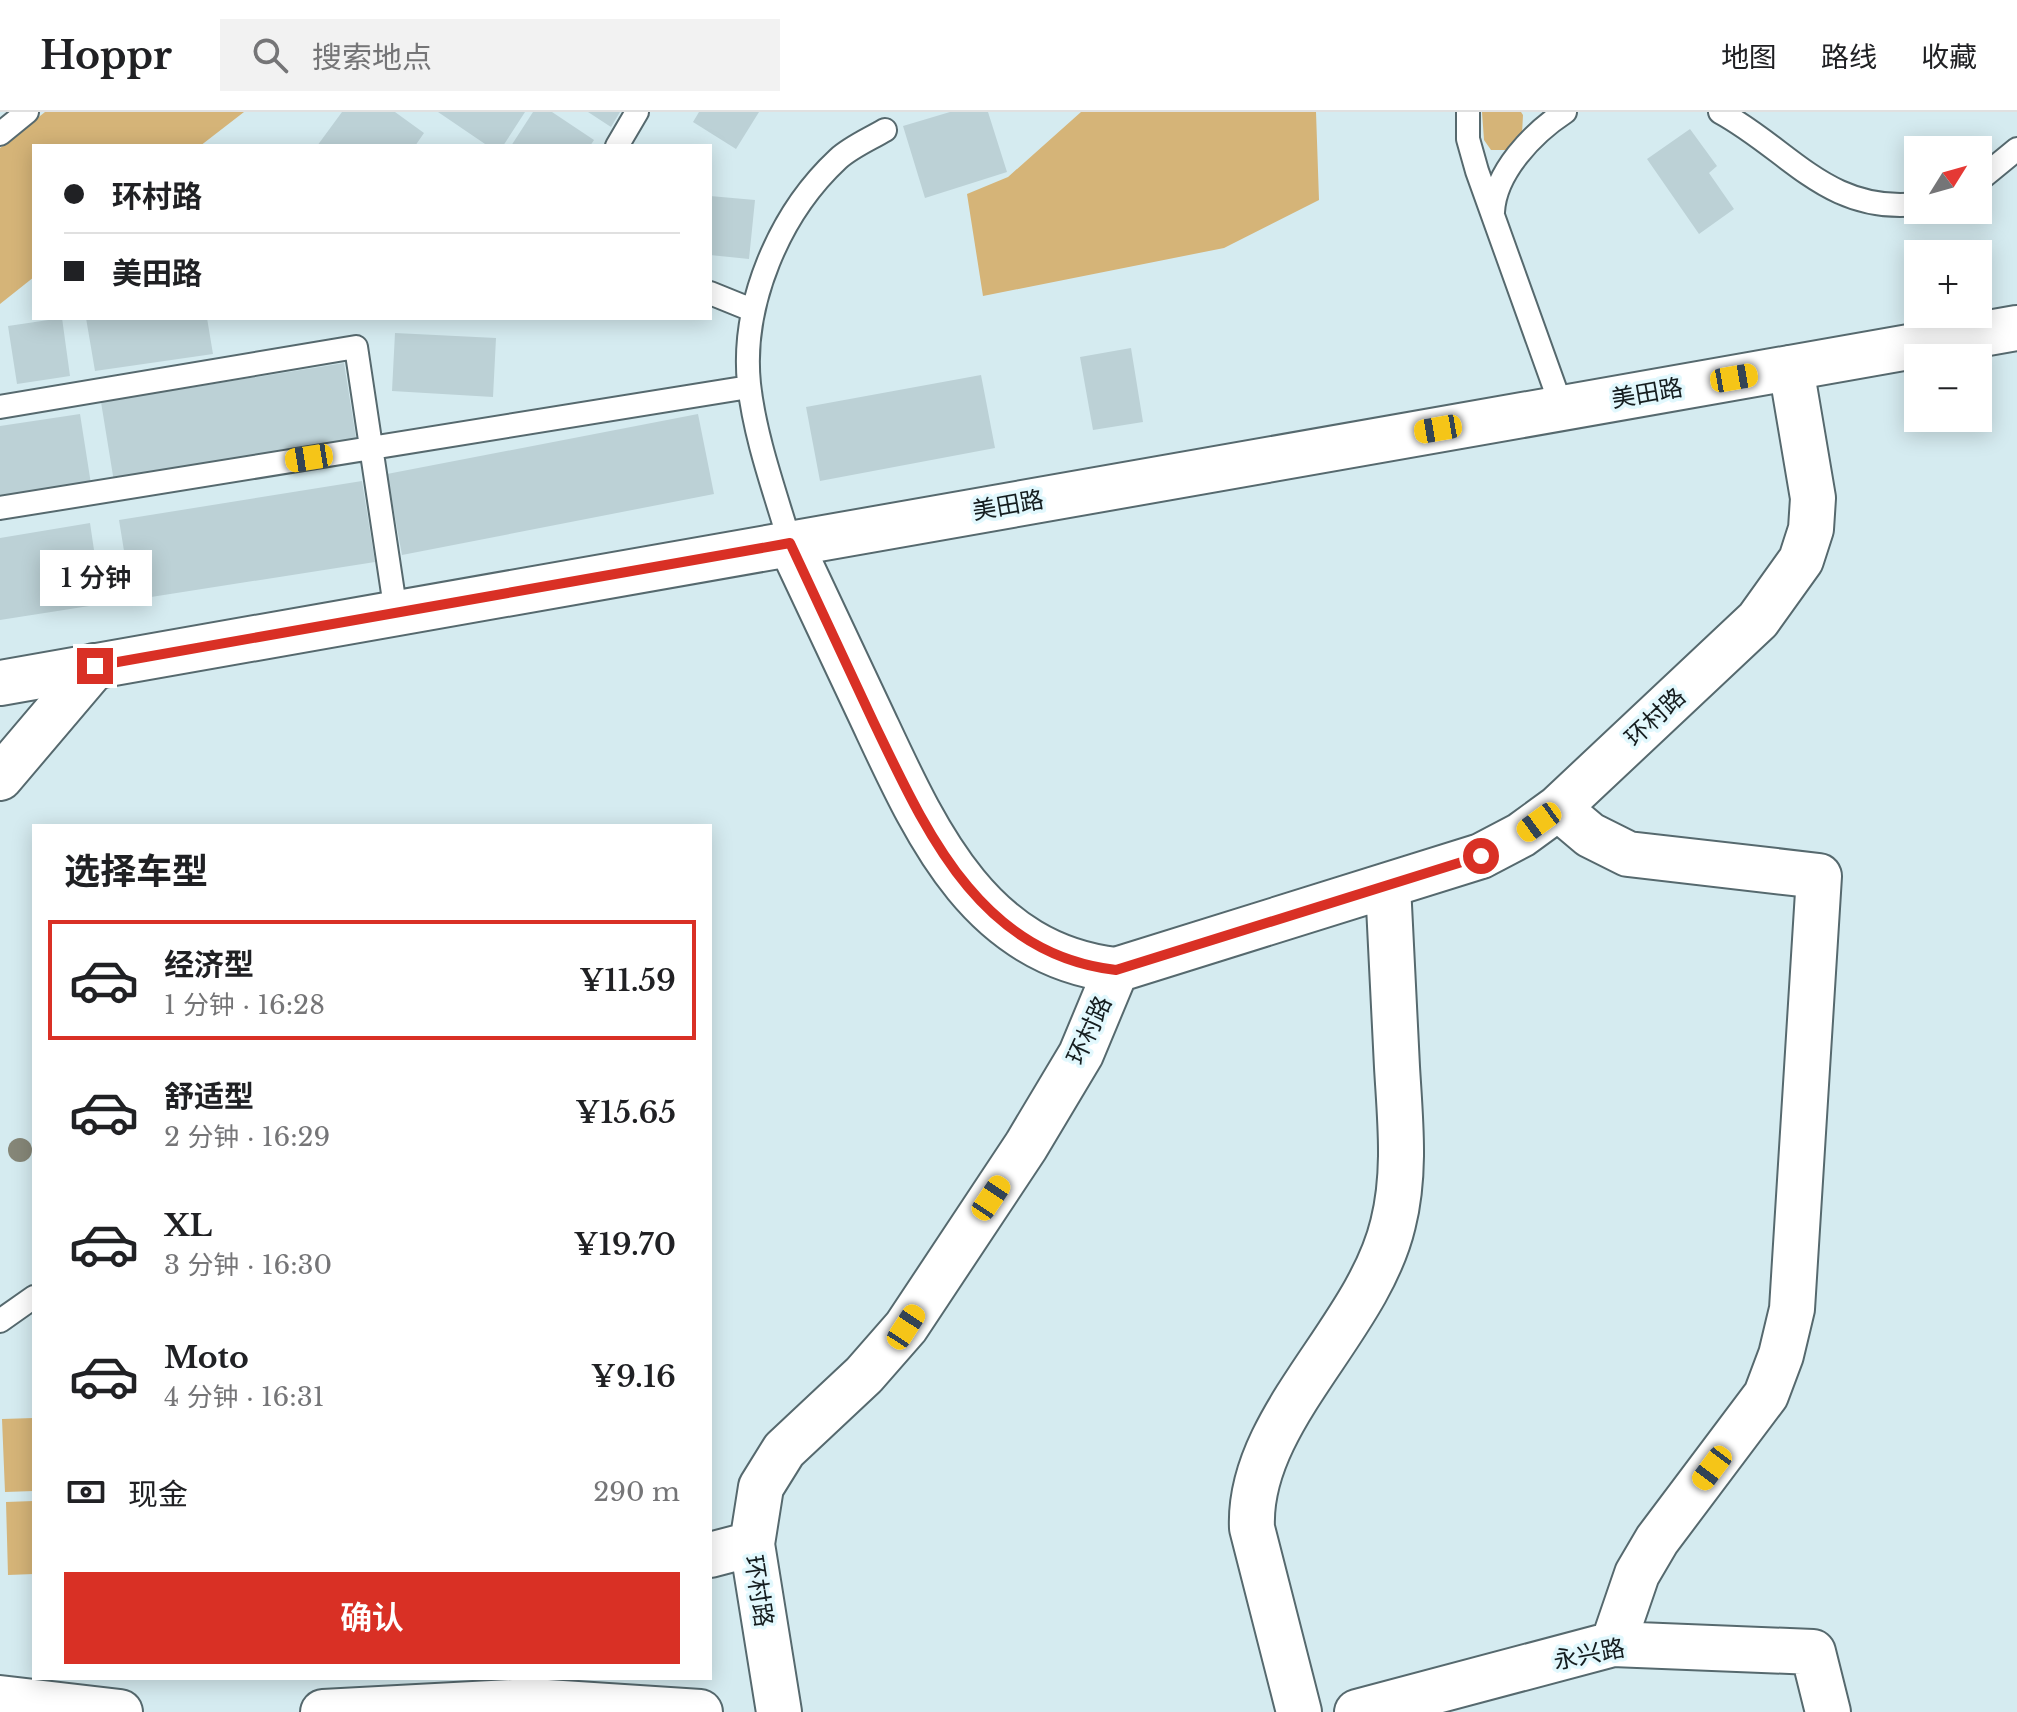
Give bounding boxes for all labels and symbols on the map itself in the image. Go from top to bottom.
north arrow [1904,136,1992,224]
car [1708,362,1760,394]
street label: 美田路 [1609,372,1685,414]
car [1412,413,1464,445]
car [283,442,335,474]
street label: 美田路 [970,484,1046,526]
callout: 1 分钟 [39,550,151,606]
route end [77,648,113,684]
street label: 环村路 [1619,682,1691,752]
car [1513,798,1565,846]
route start [1463,838,1499,874]
street label: 环村路 [1061,991,1117,1069]
car [968,1171,1014,1225]
car [883,1300,929,1354]
car [1688,1442,1736,1494]
street label: 环村路 [739,1553,779,1629]
street label: 永兴路 [1551,1633,1627,1675]

